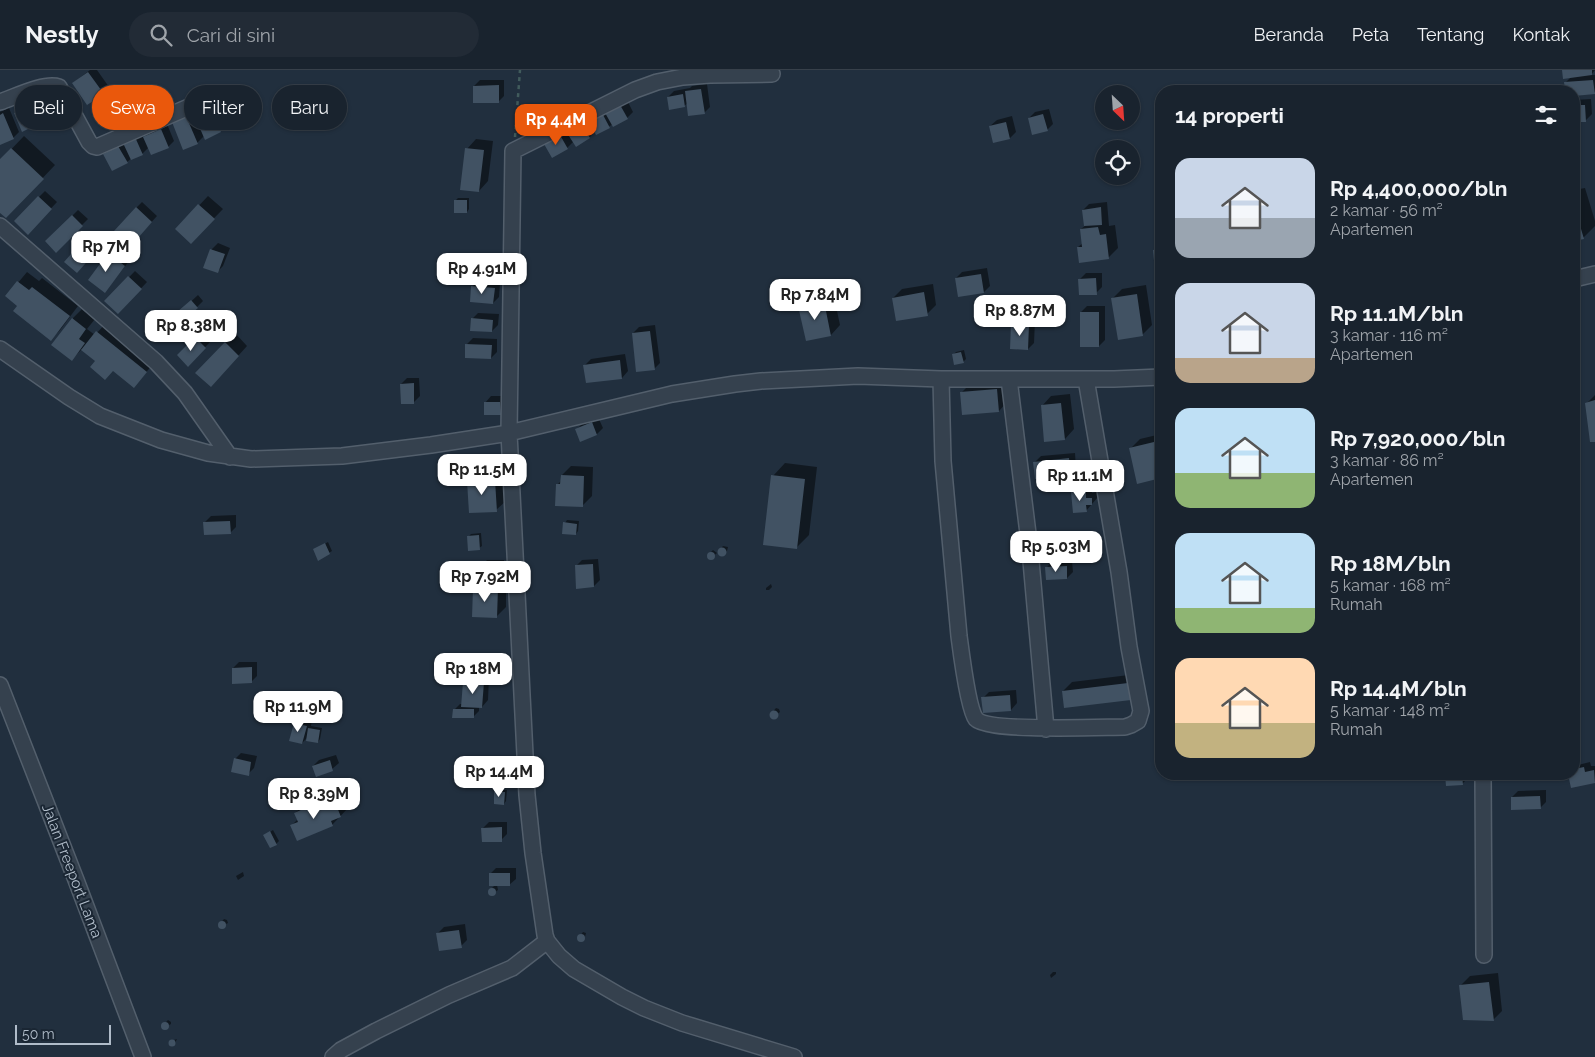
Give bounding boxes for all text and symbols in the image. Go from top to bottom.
search box [129,12,479,57]
text: Nestly [25,20,99,49]
icon: search [147,21,175,49]
text: Cari di sini [187,24,275,46]
text: Beranda [1254,24,1324,45]
text: Peta [1352,24,1389,45]
text: Tentang [1417,24,1484,45]
text: Kontak [1512,24,1570,45]
chip: Beli [15,85,82,130]
chip: Sewa [92,85,174,130]
chip: Filter [184,85,262,130]
chip: Baru [272,85,347,130]
north arrow [1095,85,1140,130]
map controls [1095,85,1140,185]
icon: filters [1532,101,1560,129]
text: 14 properti [1175,103,1284,128]
pin: Rp 4.4M [510,104,602,146]
text: Rp 4.4M [526,110,586,129]
button: locate [1095,140,1140,185]
text: Rp 4,400,000/bln [1330,176,1508,201]
icon: home [1215,178,1275,238]
text: 2 kamar · 56 m² [1330,201,1443,220]
text: Apartemen [1330,220,1413,239]
pin: Rp 7M [71,230,141,273]
text: Rp 7M [82,237,130,256]
pin: Rp 4.91M [430,252,534,295]
text: Rp 4.91M [448,259,516,278]
pin: Rp 7.84M [763,278,867,321]
text: Rp 7.84M [781,285,849,304]
pin: Rp 8.87M [968,294,1072,337]
text: Rp 8.87M [985,301,1055,320]
text: Rp 11.1M/bln [1330,301,1464,326]
icon: home [1215,303,1275,363]
pin: Rp 8.38M [139,310,243,352]
text: Rp 8.38M [156,316,226,335]
text: 3 kamar · 116 m² [1330,326,1448,345]
text: Apartemen [1330,345,1413,364]
text: Rp 7,920,000/bln [1330,426,1505,451]
icon: home [1215,428,1275,488]
text: 3 kamar · 86 m² [1330,451,1444,470]
pin: Rp 11.5M [430,454,534,496]
text: Rp 11.5M [449,460,515,479]
pin: Rp 11.1M [1028,460,1132,502]
text: Rp 11.1M [1047,466,1113,485]
text: Apartemen [1330,470,1413,489]
pin: Rp 5.03M [1004,530,1108,573]
text: Rp 5.03M [1021,537,1091,556]
text: Rp 18M/bln [1330,551,1451,576]
icon: home [1215,553,1275,613]
pin: Rp 7.92M [433,560,537,603]
text: Rp 7.92M [451,567,519,586]
text: 5 kamar · 168 m² [1330,576,1451,595]
text: Rumah [1330,595,1383,614]
pin: Rp 18M [432,652,514,695]
text: Rp 18M [445,659,501,678]
text: Rp 14.4M/bln [1330,676,1467,701]
icon: home [1215,678,1275,738]
pin: Rp 11.9M [246,690,350,733]
text: Rp 11.9M [264,697,332,716]
text: 5 kamar · 148 m² [1330,701,1450,720]
text: Rumah [1330,720,1383,739]
pin: Rp 14.4M [447,756,551,798]
text: Rp 14.4M [465,762,533,781]
pin: Rp 8.39M [262,778,366,820]
text: Rp 8.39M [279,784,349,803]
street label: Jalan Freeport Lama [38,801,106,941]
scale bar [15,1022,111,1045]
text: 50 m [22,1026,55,1042]

